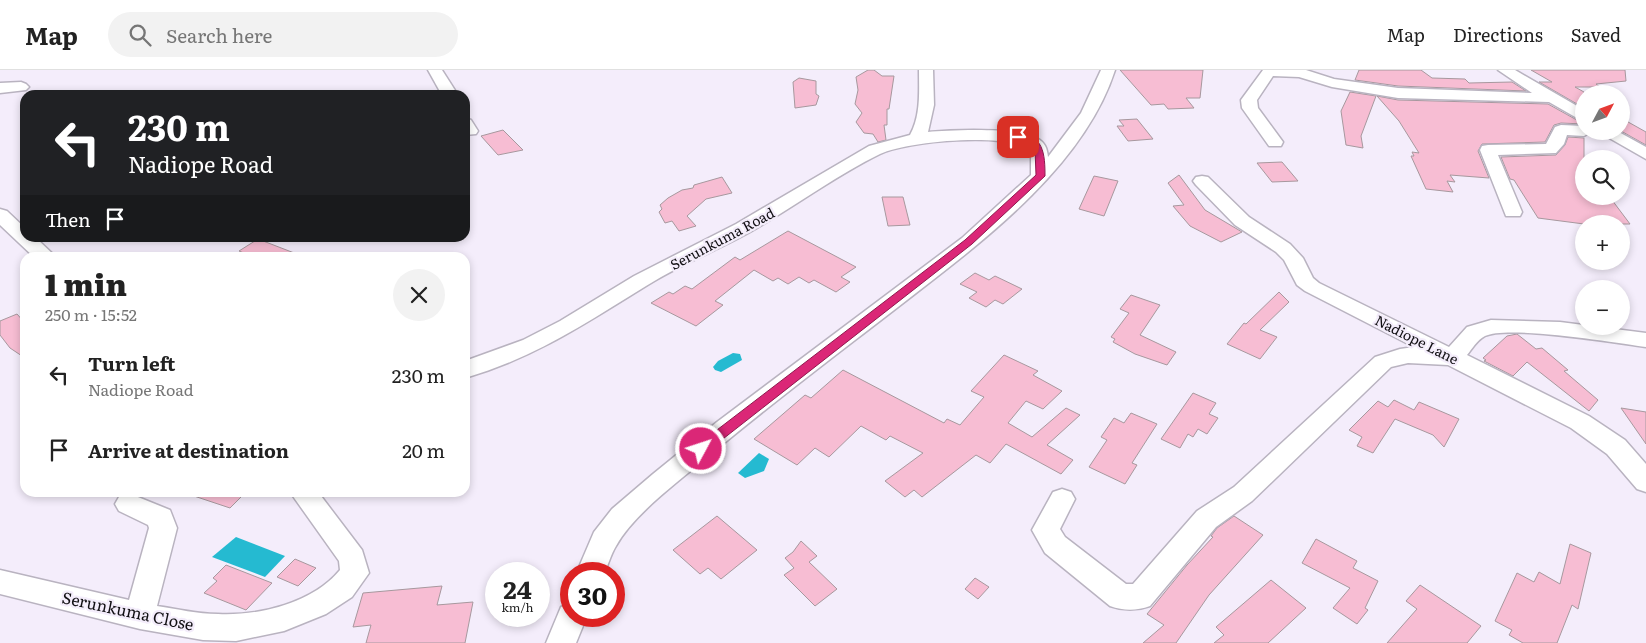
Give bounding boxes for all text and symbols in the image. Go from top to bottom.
search box [108,12,458,57]
text: Map [25,17,78,52]
icon: search [126,21,154,49]
text: Search here [166,21,272,49]
text: Map [1387,21,1425,48]
text: Directions [1453,21,1543,48]
text: Saved [1571,21,1621,48]
north arrow [1575,85,1630,140]
map controls [1575,85,1630,335]
text: 230 m [128,100,230,152]
icon: left [45,110,110,175]
pin [997,116,1039,158]
icon: arrive [1004,123,1032,151]
text: Nadiope Road [128,147,273,180]
button: search [1575,150,1630,205]
street label: Serunkuma Road [666,202,778,274]
text: Then [45,205,91,233]
icon: arrive [101,205,129,233]
button: + [1575,215,1630,270]
text: 1 min [45,261,127,305]
button: close [393,269,445,321]
button: − [1575,280,1630,335]
text: 250 m · 15:52 [45,302,137,326]
street label: Nadiope Lane [1372,309,1462,369]
text: Turn left [88,349,175,377]
icon: left [45,361,73,389]
text: 230 m [392,361,445,389]
text: Nadiope Road [88,377,194,401]
position arrow [674,422,726,474]
icon: arrive [45,436,73,464]
text: Arrive at destination [88,436,289,464]
text: 20 m [402,436,445,464]
speed limit sign: 30 [560,562,625,627]
text: 24 [503,570,532,607]
street label: Serunkuma Close [60,584,196,636]
text: km/h [502,598,533,616]

